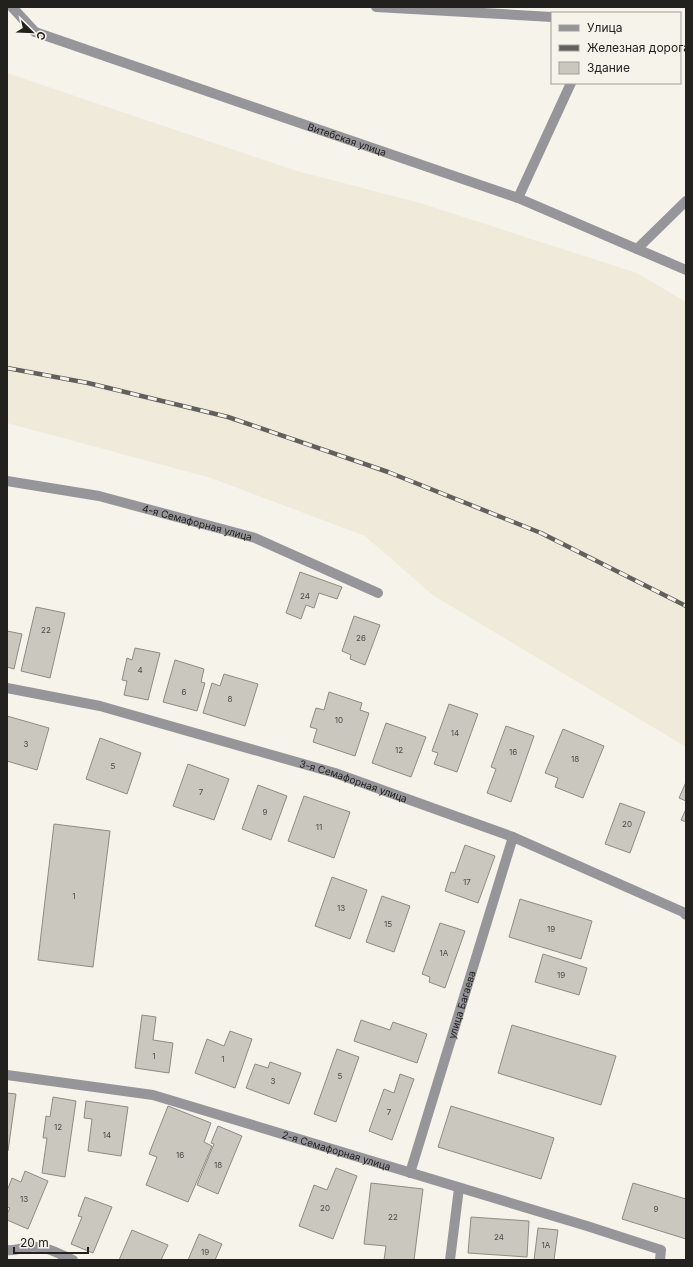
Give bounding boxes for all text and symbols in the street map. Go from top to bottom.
north arrow [12,12,52,52]
legend [551,12,681,84]
text: Улица [587,20,622,35]
text: С [33,29,49,42]
text: Железная дорога [587,40,690,55]
text: Здание [587,60,630,75]
street label: Витебская улица [306,120,388,158]
street label: 4-я Семафорная улица [141,502,254,543]
house number: 24 [300,591,310,601]
house number: 22 [41,625,51,635]
house number: 26 [356,633,366,643]
house number: 4 [137,665,143,675]
house number: 6 [182,687,187,697]
house number: 8 [228,694,233,704]
house number: 10 [335,715,343,725]
house number: 14 [451,728,459,738]
house number: 3 [24,739,29,749]
house number: 12 [395,745,403,755]
house number: 16 [509,747,517,757]
house number: 18 [571,754,579,764]
street label: 3-я Семафорная улица [298,757,409,805]
house number: 5 [111,761,116,771]
house number: 7 [199,787,204,797]
house number: 9 [263,807,268,817]
house number: 20 [622,819,632,829]
house number: 11 [316,822,322,832]
house number: 17 [463,877,471,887]
house number: 1 [72,891,76,901]
house number: 13 [337,903,345,913]
house number: 15 [384,919,392,929]
house number: 19 [547,924,555,934]
house number: 1А [440,948,449,958]
street label: улица Багаева [446,969,478,1040]
house number: 19 [557,970,565,980]
house number: 1 [152,1051,156,1061]
house number: 1 [221,1054,225,1064]
house number: 5 [338,1071,343,1081]
house number: 3 [271,1076,276,1086]
house number: 7 [387,1107,392,1117]
house number: 12 [54,1122,62,1132]
street label: 2-я Семафорная улица [281,1128,392,1172]
house number: 14 [103,1130,111,1140]
house number: 16 [176,1150,184,1160]
house number: 18 [214,1160,222,1170]
house number: 13 [20,1194,28,1204]
house number: 20 [320,1203,330,1213]
house number: 9 [654,1204,659,1214]
house number: 22 [388,1212,398,1222]
scale bar [14,1229,88,1255]
house number: 24 [494,1232,504,1242]
text: 20 m [20,1235,49,1250]
house number: 1А [542,1240,551,1250]
house number: 19 [201,1247,209,1257]

